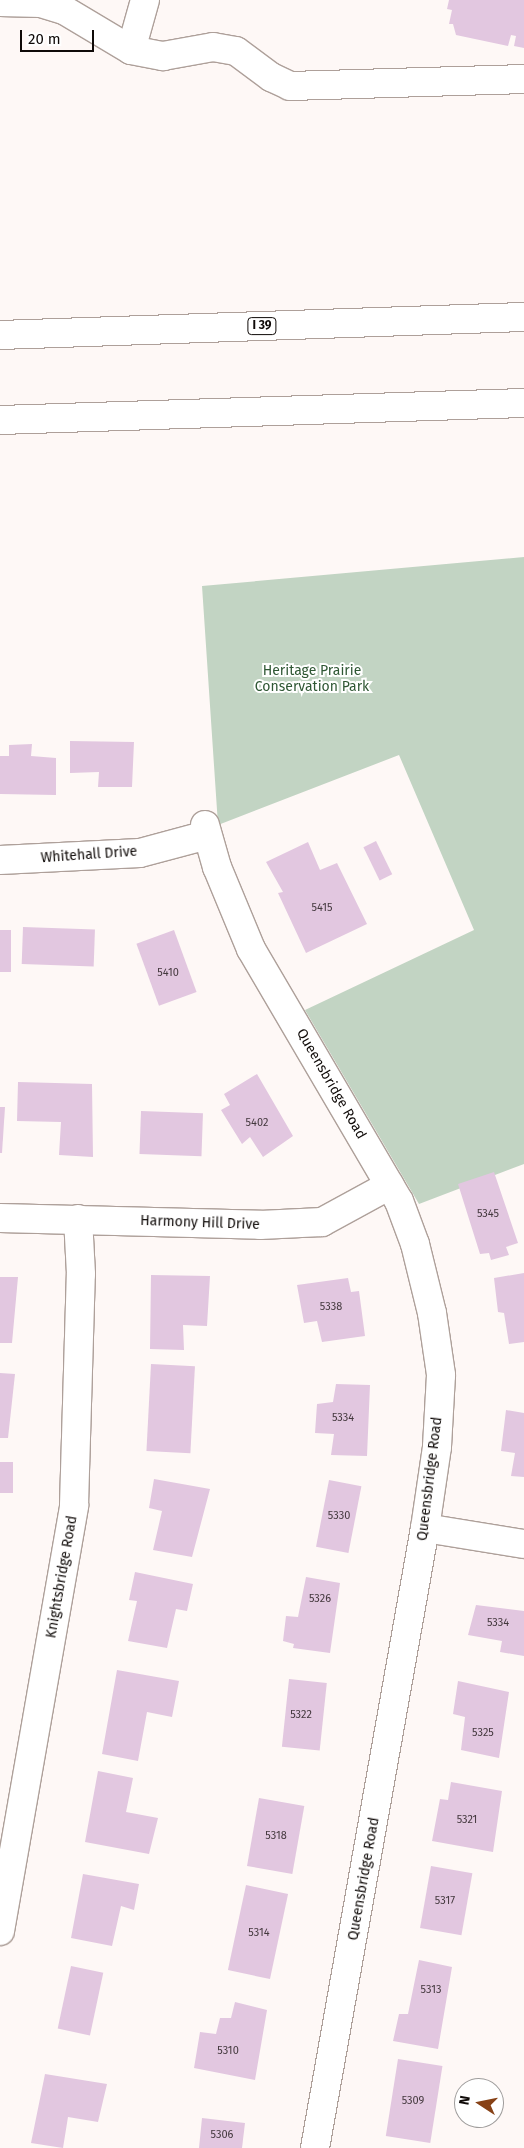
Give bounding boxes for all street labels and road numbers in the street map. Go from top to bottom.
road number: I 39 [247,316,277,336]
street label: Whitehall Drive [40,843,138,867]
street label: Queensbridge Road [293,1026,369,1142]
street label: Harmony Hill Drive [140,1213,260,1233]
street label: Queensbridge Road [414,1416,446,1542]
street label: Knightsbridge Road [43,1514,81,1640]
street label: Queensbridge Road [345,1816,383,1942]

